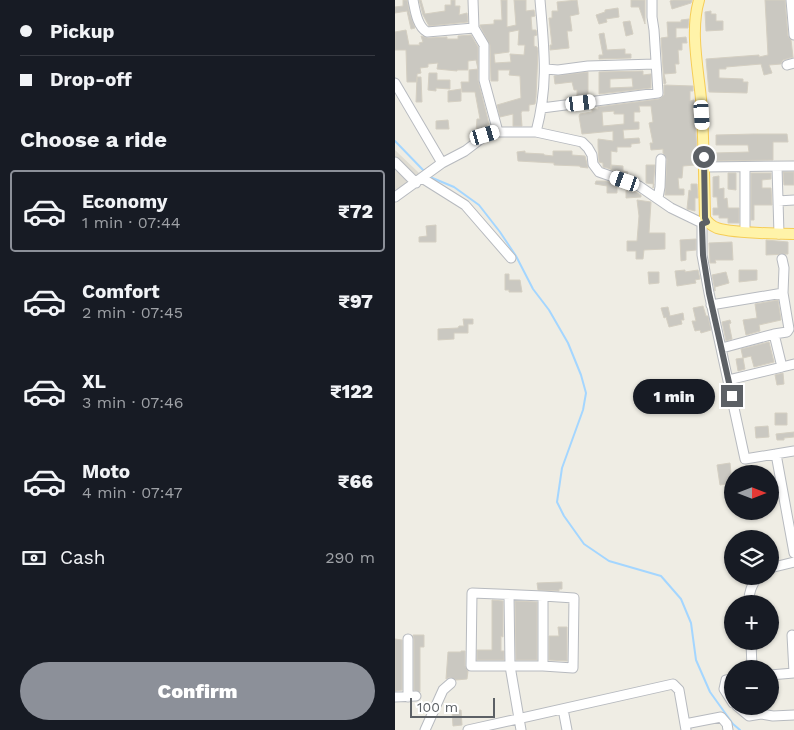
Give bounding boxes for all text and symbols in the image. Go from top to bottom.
text: Pickup [50,20,114,43]
text: Drop-off [50,68,132,91]
car [565,94,596,112]
car [693,100,710,130]
car [468,124,501,146]
text: Choose a ride [20,127,167,152]
route start [693,146,715,168]
car [608,169,641,193]
icon: car [22,189,67,234]
text: Economy [82,190,167,213]
text: ₹72 [338,200,373,223]
text: 1 min · 07:44 [82,213,181,232]
icon: car [22,279,67,324]
text: Comfort [82,280,160,303]
text: ₹97 [338,290,373,313]
text: 2 min · 07:45 [82,303,183,322]
icon: car [22,369,67,414]
text: XL [82,370,106,393]
callout: 1 min [632,378,715,414]
text: ₹122 [330,380,373,403]
route end [721,385,743,407]
text: 1 min [653,387,695,406]
text: 3 min · 07:46 [82,393,184,412]
icon: car [22,459,67,504]
text: Moto [82,460,130,483]
north arrow [724,465,779,520]
map controls [724,465,779,715]
text: ₹66 [338,470,373,493]
text: 4 min · 07:47 [82,483,182,502]
button: layers [724,530,779,585]
icon: cash [20,544,48,572]
text: Cash [60,546,106,569]
text: 290 m [325,548,375,567]
button: + [724,595,779,650]
button: − [724,660,779,715]
button: Confirm [20,662,375,720]
scale bar [410,695,495,718]
text: 100 m [417,699,458,715]

